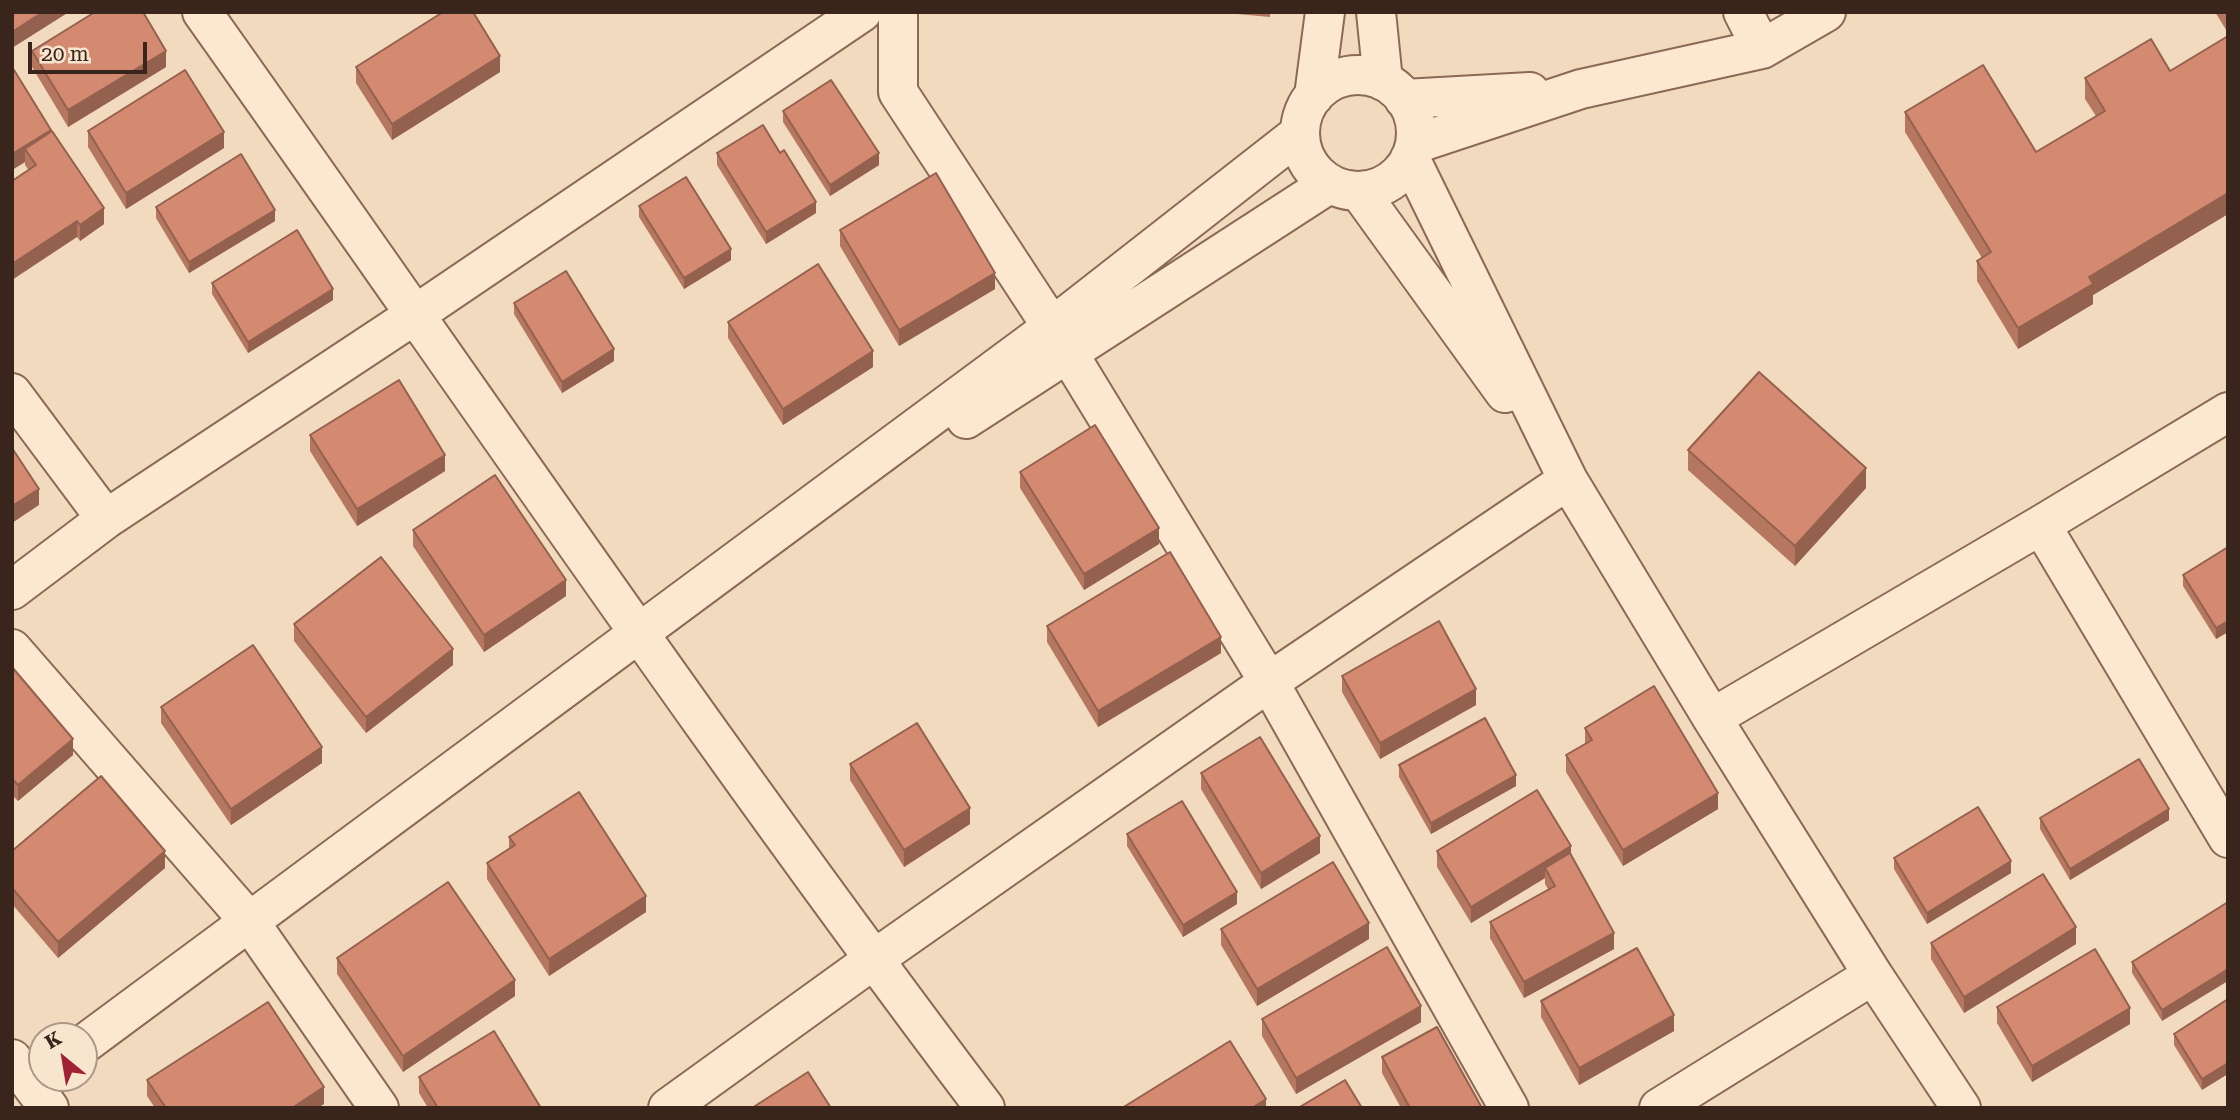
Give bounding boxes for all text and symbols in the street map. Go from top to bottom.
scale bar [32,28,150,72]
text: 20 m [41,42,89,66]
north arrow [28,1022,98,1092]
text: K [41,1026,65,1054]

